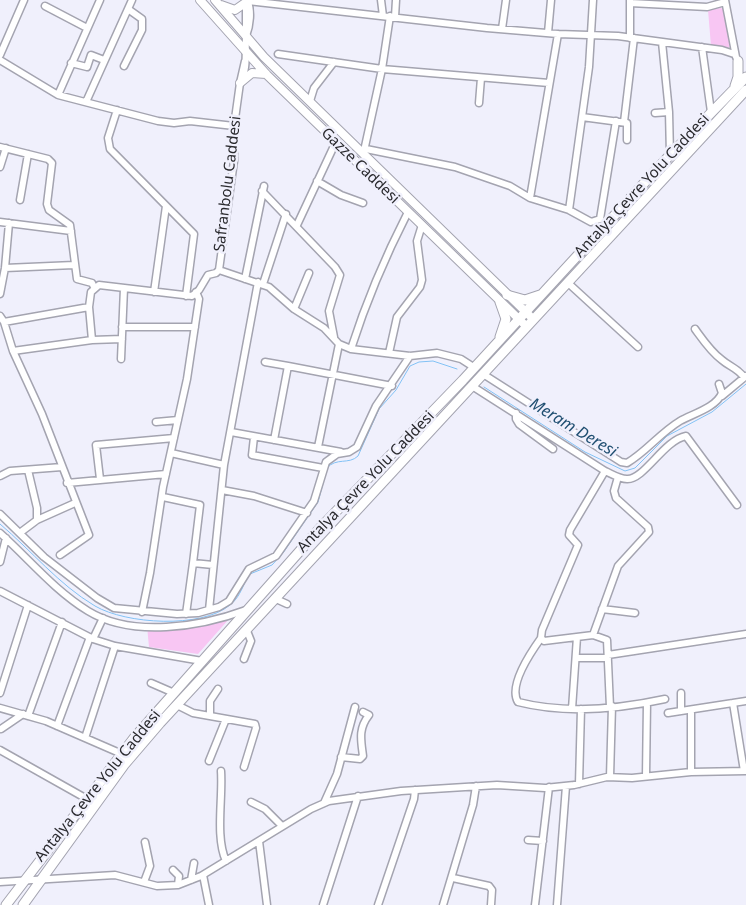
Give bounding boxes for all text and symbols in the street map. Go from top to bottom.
street label: Antalya Çevre Yolu Caddesi [571,110,713,262]
street label: Safranbolu Caddesi [211,115,245,253]
street label: Gazze Caddesi [317,124,403,208]
water label: Meram Deresi [526,394,620,462]
street label: Antalya Çevre Yolu Caddesi [294,408,438,556]
street label: Antalya Çevre Yolu Caddesi [31,707,165,865]

